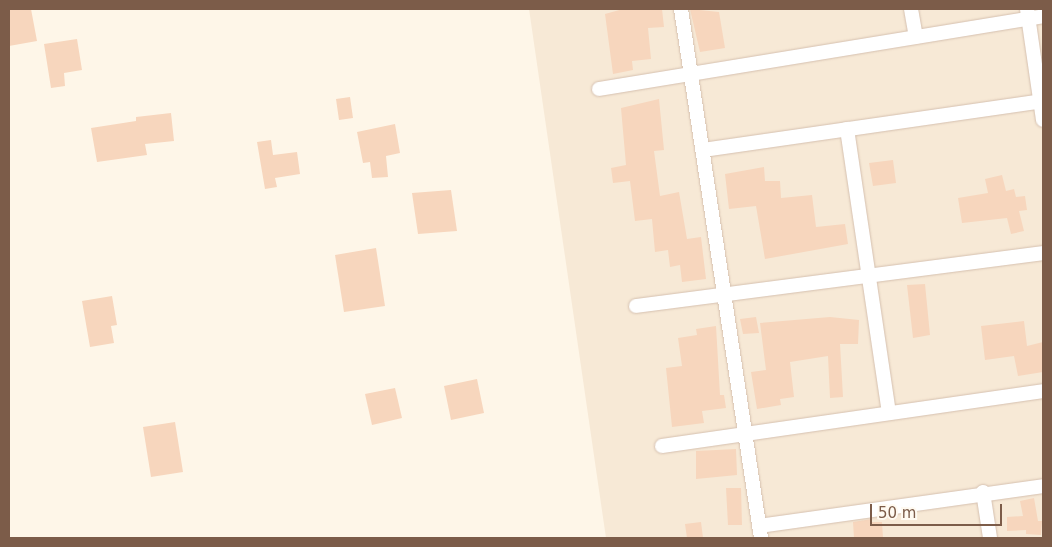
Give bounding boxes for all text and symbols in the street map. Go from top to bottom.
scale bar [872,494,1004,526]
text: 50 m [878,504,916,522]

